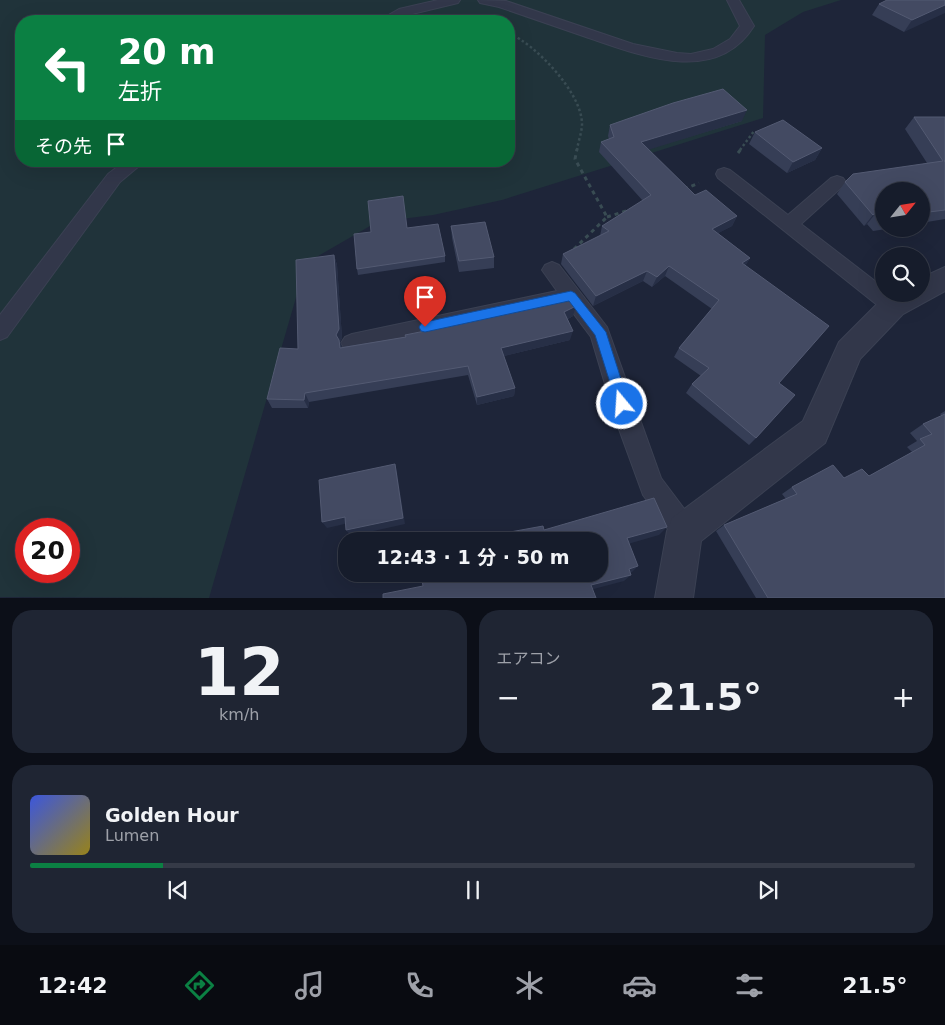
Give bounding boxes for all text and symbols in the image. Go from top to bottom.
text: 20 m [118,32,215,72]
icon: left [35,35,100,100]
text: 左折 [118,79,162,104]
icon: arrive [102,130,130,158]
text: その先 [35,135,92,157]
north arrow [875,182,930,238]
map controls [875,182,930,302]
button: search [875,247,930,302]
pin [404,276,446,327]
icon: arrive [411,283,439,311]
position arrow [595,377,647,429]
speed limit sign: 20 [15,518,80,583]
text: 12:43 · 1 分 · 50 m [376,546,570,568]
text: 12 [194,635,284,710]
text: エアコン [497,649,561,668]
text: 21.5° [649,675,762,719]
text: − [497,681,520,714]
text: + [892,681,915,714]
text: km/h [219,705,259,724]
text: Golden Hour [105,804,239,826]
text: Lumen [105,826,159,845]
icon: previous [164,876,192,904]
icon: pause [459,876,487,904]
icon: next [754,876,782,904]
icon: directions [182,968,217,1003]
icon: music [292,968,327,1003]
icon: phone [402,968,437,1003]
icon: climate [512,968,547,1003]
icon: car [622,968,657,1003]
icon: filters [732,968,767,1003]
text: 12:42 [37,973,108,998]
text: 21.5° [842,973,907,998]

